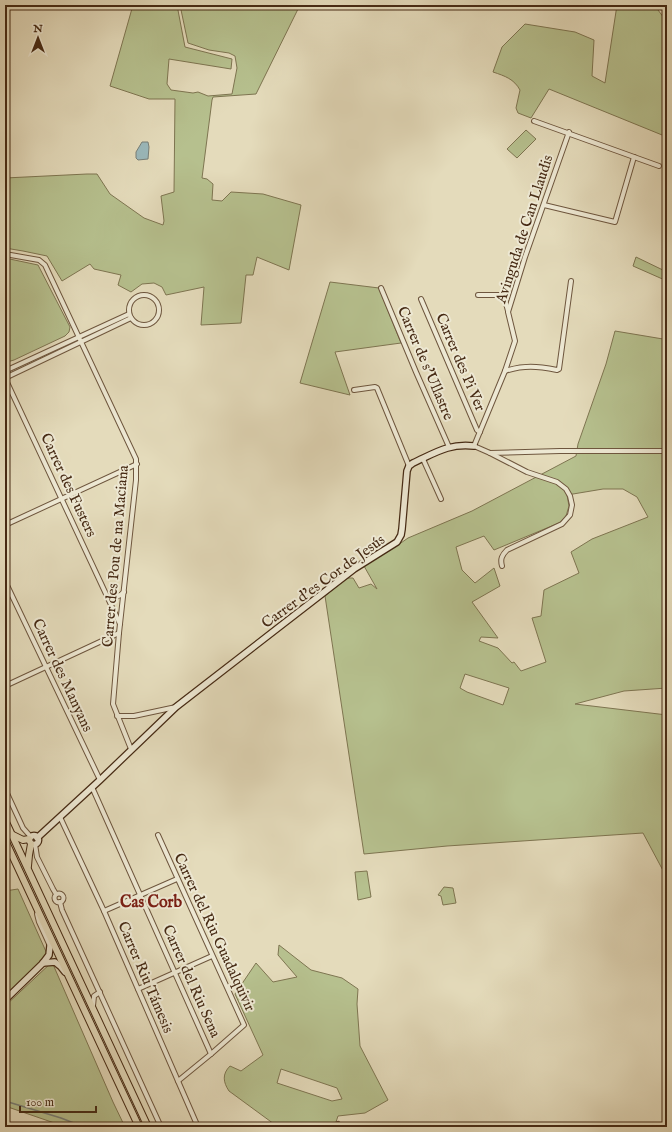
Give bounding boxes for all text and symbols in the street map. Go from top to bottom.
north arrow [18,18,58,58]
text: N [32,22,43,36]
street label: Avinguda de Can Llaudis [491,152,557,307]
street label: Carrer de s'Ullastre [393,303,458,423]
street label: Carrer des Pi Ver [431,310,490,415]
street label: Carrer des Fusters [36,430,101,540]
street label: Carrer des Pou de na Maciana [98,464,133,648]
street label: Carrer d'es Cor de Jesús [258,530,389,633]
street label: Carrer des Manyans [28,616,97,735]
street label: Carrer del Riu Guadalquivir [169,850,260,1015]
district label: Cas Corb [120,893,182,913]
street label: Carrer Riu Támesis [113,918,178,1036]
street label: Carrer del Riu Sena [158,922,225,1041]
scale bar [20,1088,96,1114]
text: 100 m [26,1095,54,1110]

